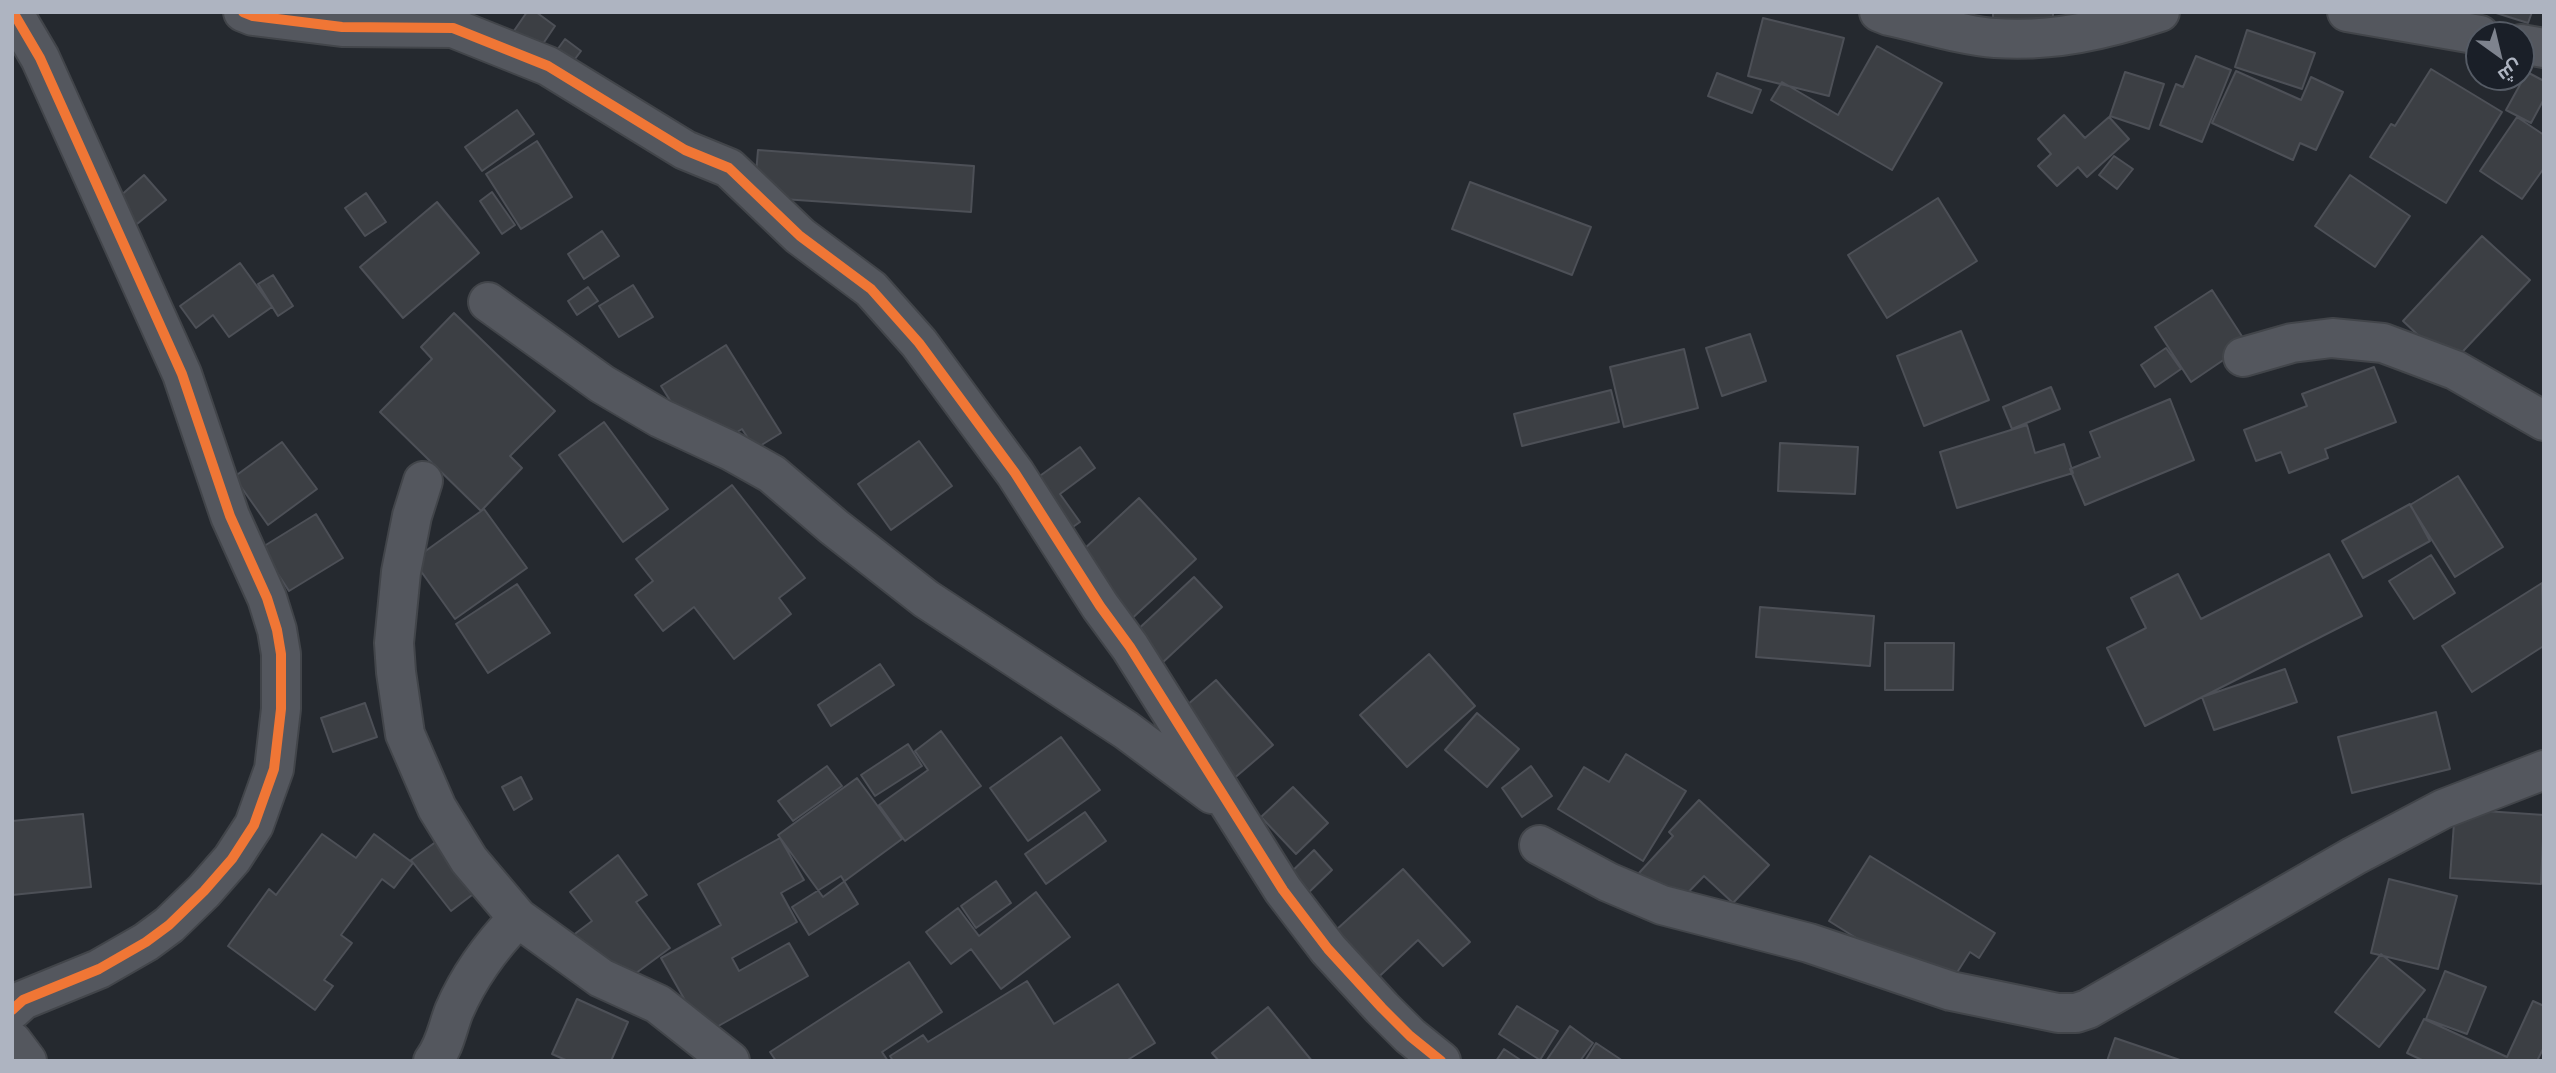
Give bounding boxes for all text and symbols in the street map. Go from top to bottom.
north arrow [2465,21,2535,91]
text: ش [2493,53,2529,91]

